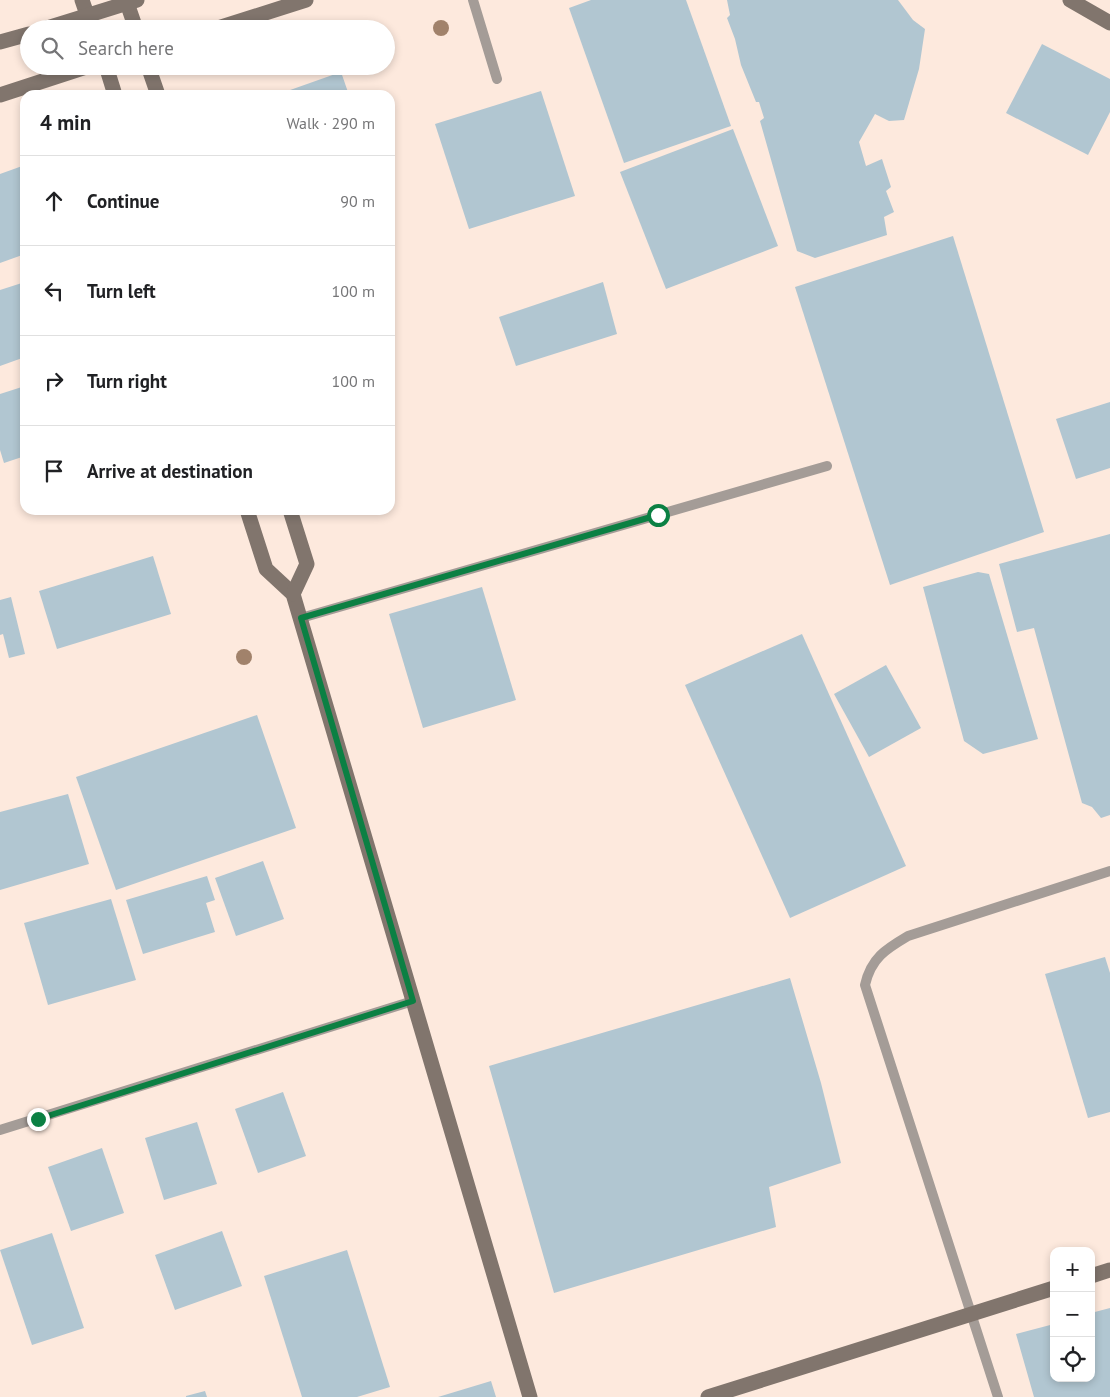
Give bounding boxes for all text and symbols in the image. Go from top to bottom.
search box [20,20,395,75]
icon: search [38,34,66,62]
text: Search here [78,36,174,60]
text: 4 min [40,109,91,136]
text: Walk · 290 m [286,113,375,133]
icon: ahead [40,187,68,215]
text: Continue [87,189,159,213]
text: 90 m [340,191,375,211]
icon: left [40,277,68,305]
text: Turn left [87,279,156,303]
text: 100 m [332,281,375,301]
icon: right [40,367,68,395]
text: Turn right [87,369,167,393]
text: 100 m [332,371,375,391]
icon: arrive [40,457,68,485]
text: Arrive at destination [87,459,253,483]
route start [647,504,670,527]
route end [27,1108,50,1131]
map controls [1050,1247,1095,1382]
button: + [1050,1247,1095,1292]
button: − [1050,1292,1095,1337]
button: locate [1050,1337,1095,1382]

